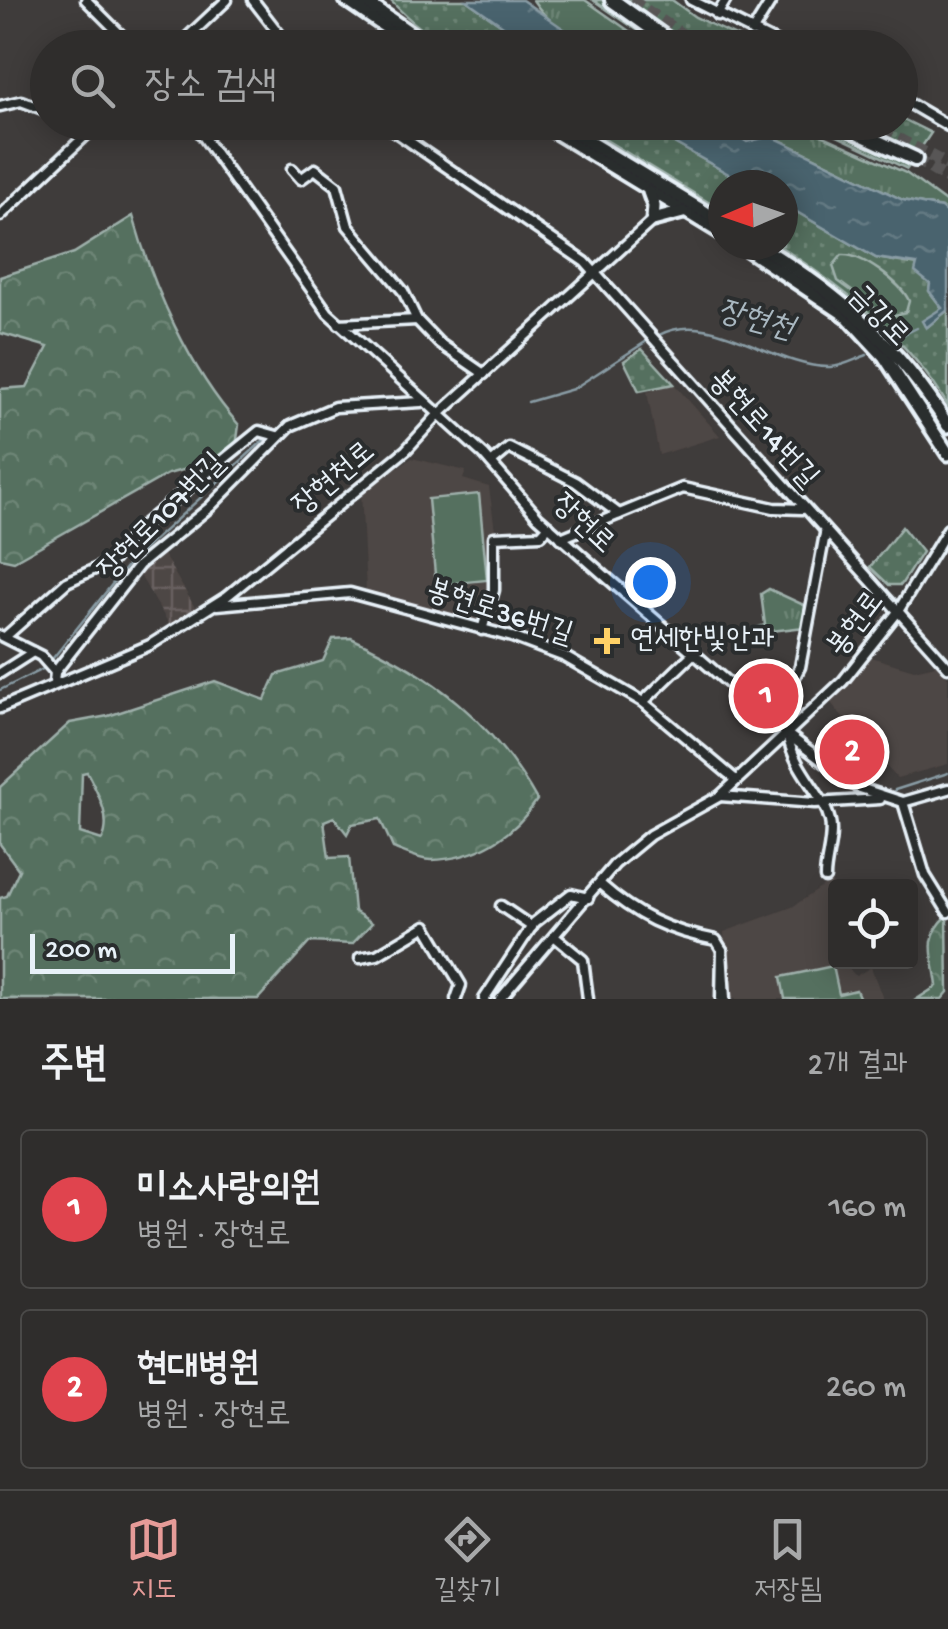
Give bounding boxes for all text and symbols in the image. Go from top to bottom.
search box [30,30,918,140]
icon: search [65,58,120,113]
text: 장소 검색 [145,66,276,110]
north arrow [708,170,798,260]
street label: 금강로 [839,279,915,355]
water label: 장현천 [713,294,800,351]
street label: 봉현로14번길 [700,364,824,496]
street label: 장현천로 [287,436,383,524]
street label: 장현로107번길 [92,447,234,589]
street label: 장현로 [544,488,620,562]
your location [625,557,676,608]
street label: 봉현로36번길 [422,574,576,654]
street label: 봉현로 [821,586,893,664]
place label: 연세한빛안과 [630,624,775,659]
marker: 연세한빛안과 [594,628,620,654]
pin: 1 [734,658,798,734]
pin: 2 [820,714,884,790]
map controls [828,879,918,969]
button: locate [828,879,918,969]
scale bar [30,929,235,974]
text: 200 m [45,935,117,968]
text: 주변 [40,1043,108,1092]
text: 2개 결과 [807,1048,908,1086]
text: 미소사랑의원 [137,1169,320,1213]
text: 1 [68,1190,81,1228]
text: 160 m [828,1190,906,1228]
text: 병원 · 장현로 [137,1218,291,1256]
text: 현대병원 [137,1349,259,1393]
text: 2 [67,1370,82,1408]
text: 260 m [826,1370,906,1408]
text: 병원 · 장현로 [137,1398,291,1436]
tab: 지도 [126,1512,181,1608]
tab: 길찾기 [434,1512,501,1608]
tab: 저장됨 [754,1512,822,1608]

